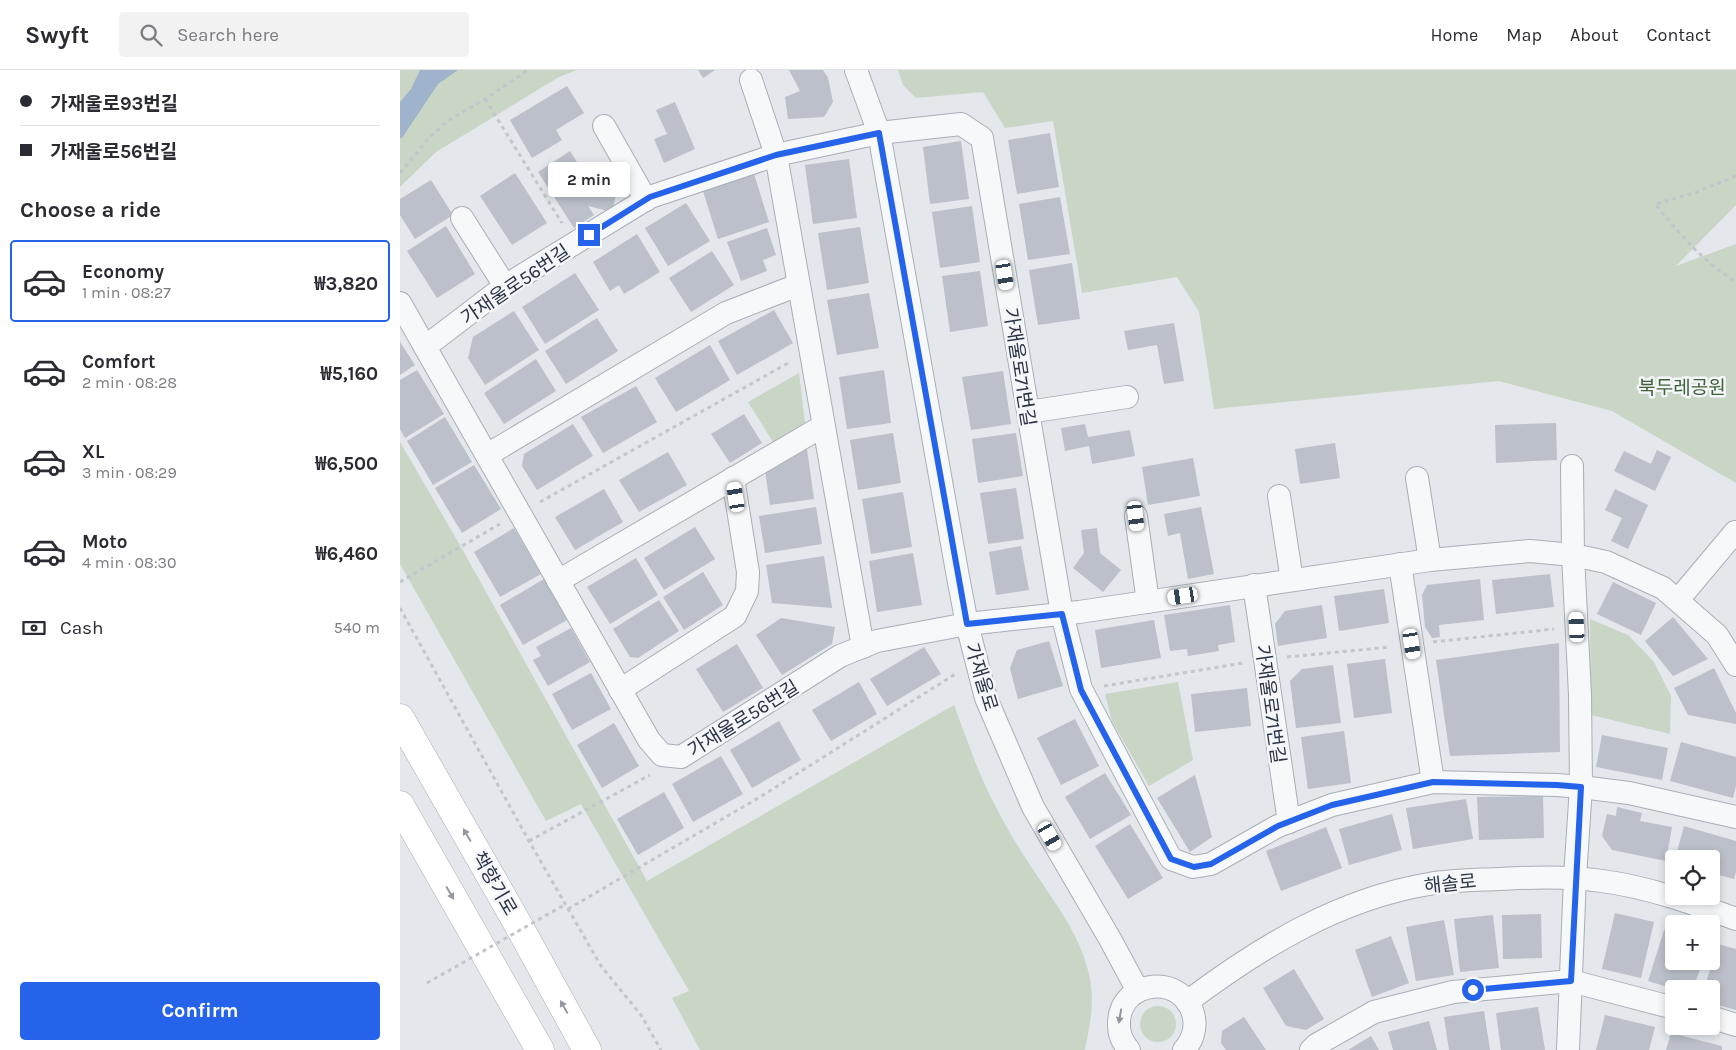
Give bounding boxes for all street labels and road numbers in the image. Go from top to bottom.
street label: 가재울로56번길 [457,240,574,329]
street label: 가재울로71번길 [999,306,1039,428]
street label: 가재울로 [960,641,1002,714]
street label: 가재울로71번길 [1251,643,1289,765]
street label: 가재울로56번길 [684,676,803,762]
street label: 책향기로 [467,848,521,919]
street label: 해솔로 [1423,870,1477,898]

